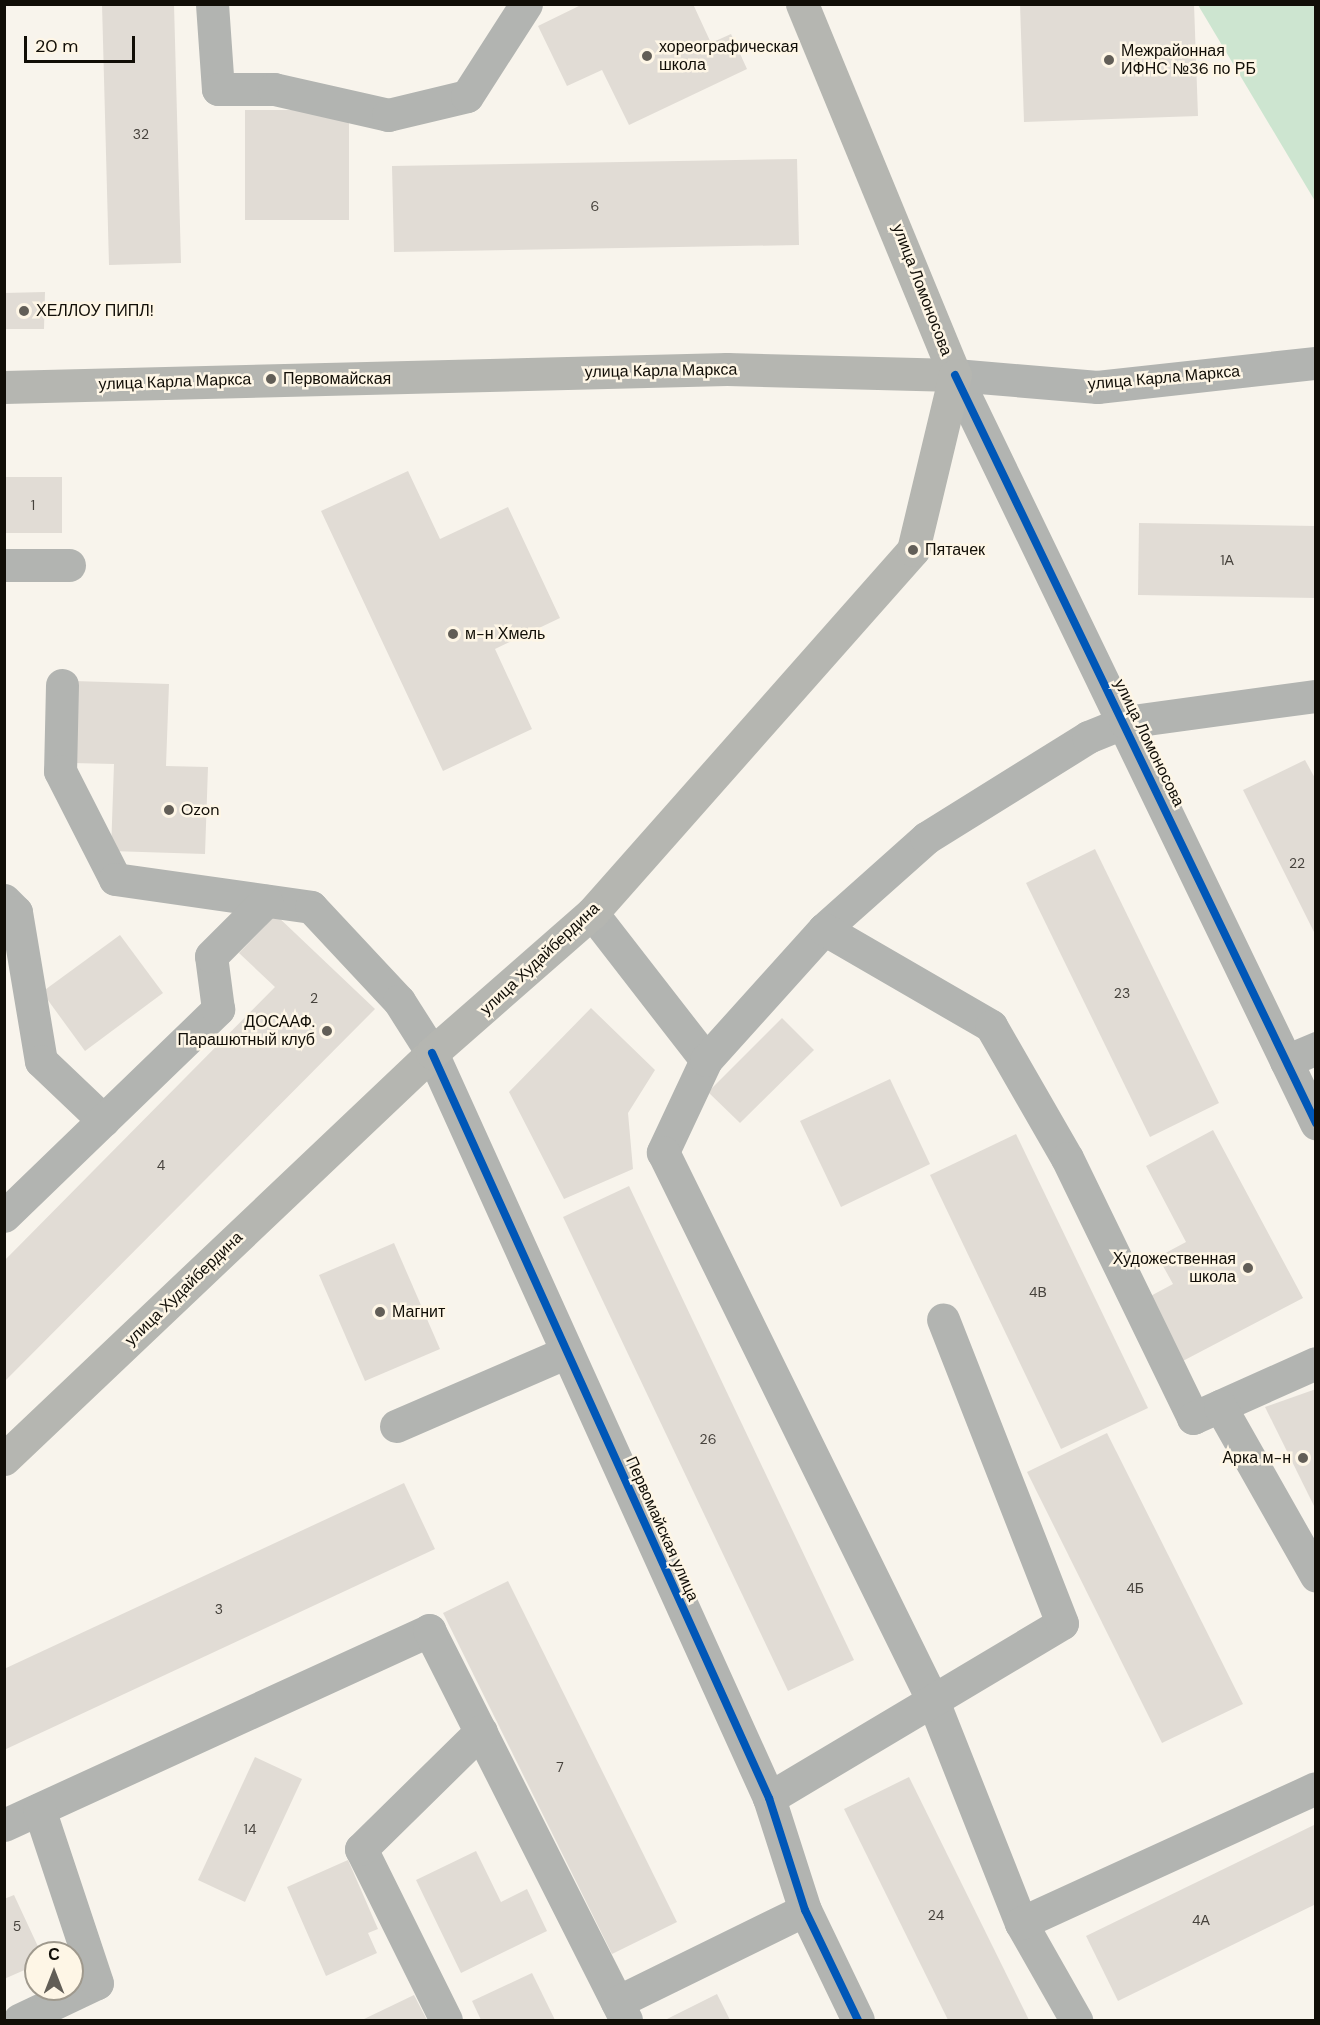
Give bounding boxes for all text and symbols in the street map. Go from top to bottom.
scale bar [27,24,138,62]
text: 20 m [35,34,78,58]
place label: хореографическая школа [659,37,798,75]
place label: Межрайонная ИФНС №36 по РБ [1121,41,1256,79]
marker: хореографическая школа [640,49,654,63]
marker: Межрайонная ИФНС №36 по РБ [1102,53,1116,67]
house number: 32 [133,126,149,142]
house number: 6 [591,198,599,214]
street label: улица Ломоносова [888,221,956,359]
place label: ХЕЛЛОУ ПИПЛ! [36,301,154,321]
marker: ХЕЛЛОУ ПИПЛ! [17,304,31,318]
street label: улица Карла Маркса [585,360,737,382]
street label: улица Карла Маркса [1087,362,1241,394]
place label: Первомайская [283,369,391,389]
street label: улица Карла Маркса [98,370,252,394]
marker: Первомайская [264,372,278,386]
house number: 1 [31,497,35,513]
place label: Пятачек [925,540,985,560]
marker: Пятачек [906,543,920,557]
house number: 1А [1220,552,1234,568]
place label: м-н Хмель [465,624,545,644]
marker: м-н Хмель [446,627,460,641]
street label: улица Ломоносова [1110,676,1188,810]
place label: Ozon [181,800,219,820]
marker: Ozon [162,803,176,817]
house number: 22 [1289,855,1305,871]
street label: улица Худайбердина [477,899,603,1019]
house number: 23 [1114,985,1130,1001]
house number: 2 [310,990,318,1006]
place label: ДОСААФ. Парашютный клуб [178,1012,315,1050]
marker: ДОСААФ. Парашютный клуб [320,1024,334,1038]
house number: 4 [157,1157,165,1173]
street label: улица Худайбердина [121,1228,247,1350]
place label: Художественная школа [1113,1249,1236,1287]
marker: Художественная школа [1241,1261,1255,1275]
house number: 4В [1029,1284,1047,1300]
place label: Магнит [392,1302,445,1322]
marker: Магнит [373,1305,387,1319]
house number: 26 [700,1431,716,1447]
place label: Арка м-н [1222,1448,1291,1468]
marker: Арка м-н [1296,1451,1310,1465]
street label: Первомайская улица [621,1454,703,1604]
house number: 4Б [1126,1580,1144,1596]
house number: 3 [215,1601,223,1617]
house number: 7 [556,1759,564,1775]
house number: 14 [244,1821,256,1837]
house number: 24 [928,1907,944,1923]
house number: 4А [1192,1912,1210,1928]
house number: 5 [13,1918,21,1934]
north arrow [24,1941,84,2001]
text: С [48,1944,60,1965]

